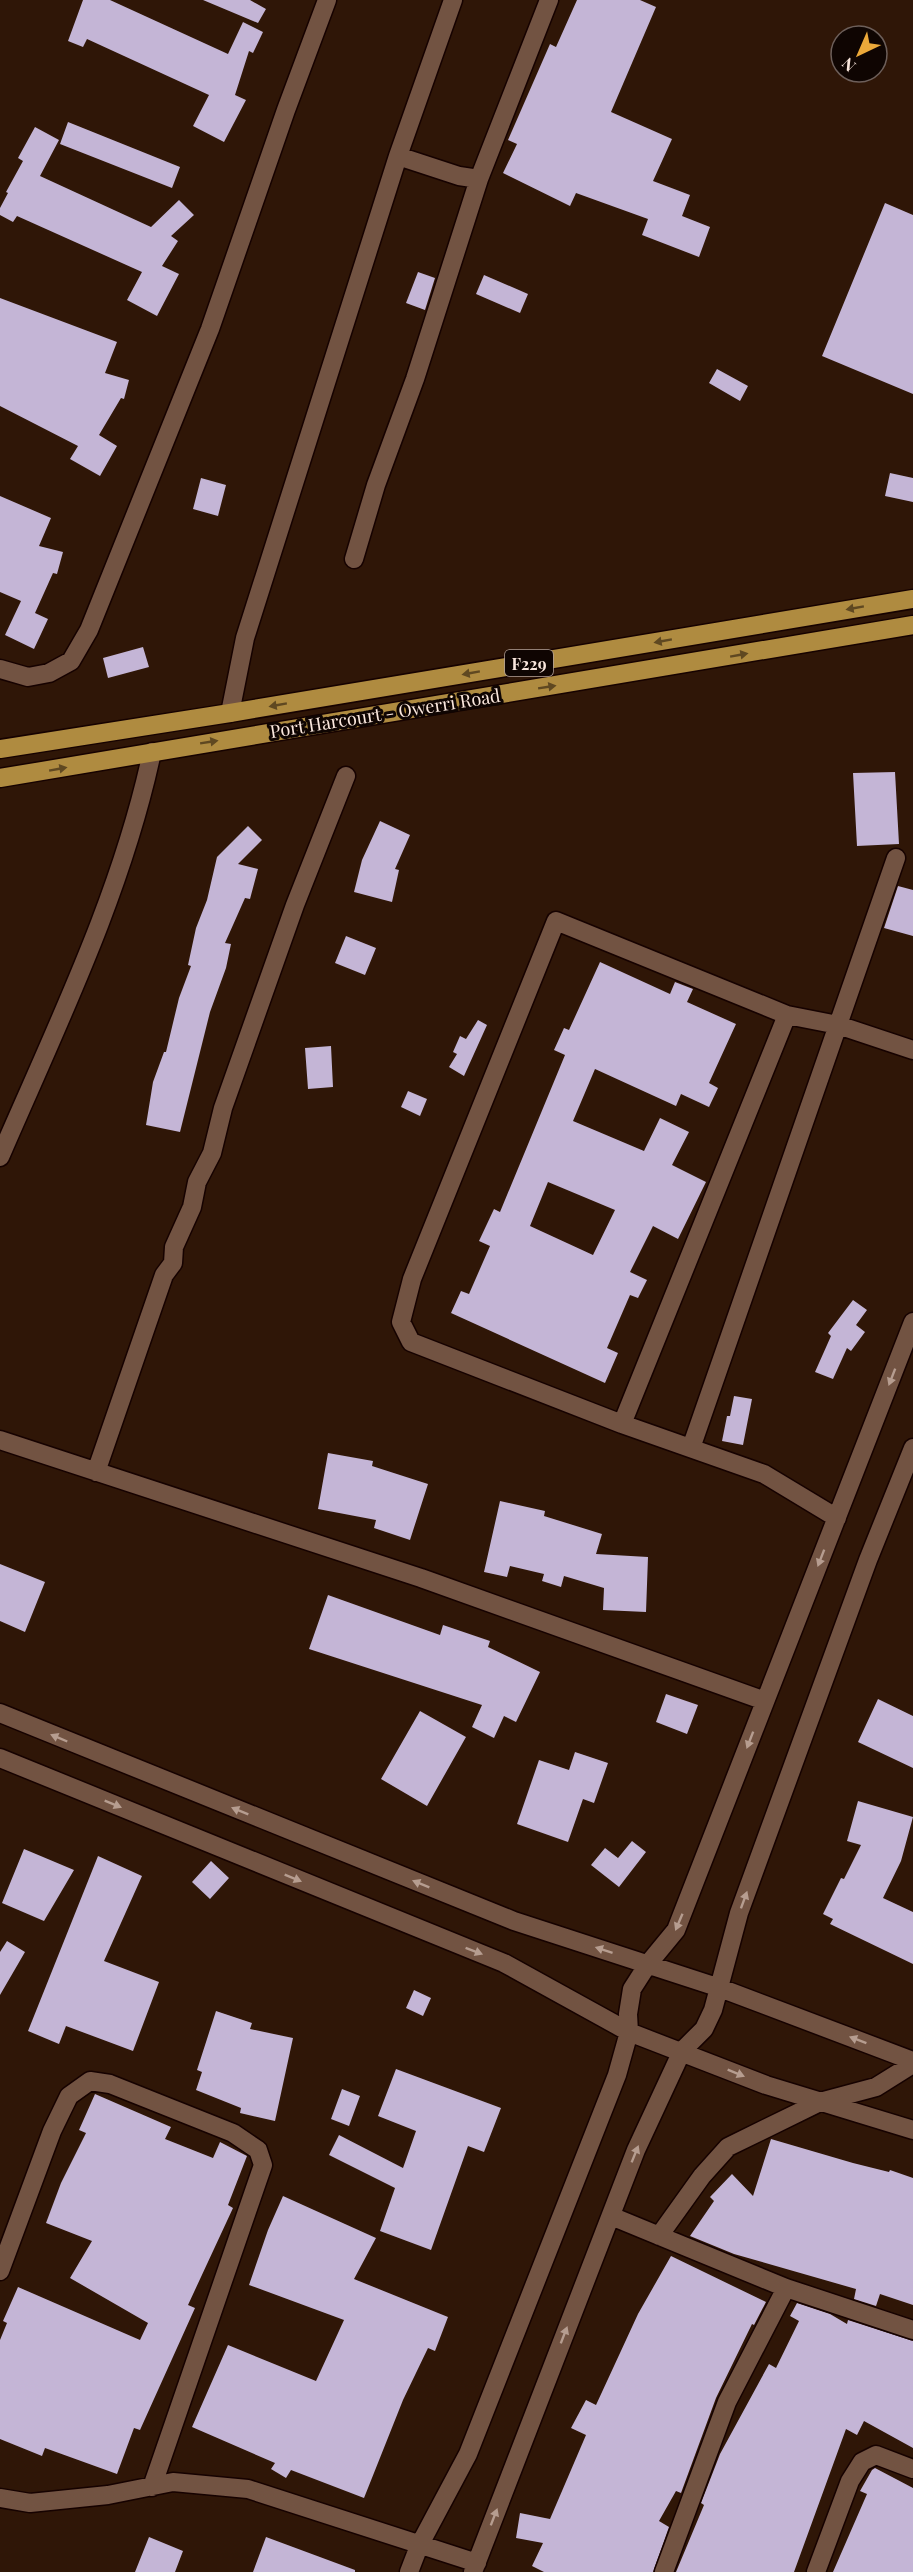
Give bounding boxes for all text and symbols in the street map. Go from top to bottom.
north arrow [829,24,889,84]
text: N [836,53,860,77]
one-way arrow [846,604,865,613]
one-way arrow [653,636,672,645]
road number: F229 [505,650,553,676]
one-way arrow [730,650,749,659]
one-way arrow [461,669,480,678]
one-way arrow [537,682,556,691]
street label: Port Harcourt - Owerri Road [268,683,502,743]
one-way arrow [269,701,288,710]
one-way arrow [200,738,219,747]
one-way arrow [48,765,67,774]
one-way arrow [886,1368,896,1386]
one-way arrow [816,1550,826,1568]
one-way arrow [745,1731,754,1749]
one-way arrow [50,1733,68,1743]
one-way arrow [104,1799,122,1809]
one-way arrow [231,1806,249,1816]
one-way arrow [284,1874,302,1883]
one-way arrow [412,1879,430,1888]
one-way arrow [739,1891,749,1909]
one-way arrow [674,1913,684,1931]
one-way arrow [595,1945,613,1955]
one-way arrow [465,1947,483,1956]
one-way arrow [849,2035,867,2044]
one-way arrow [727,2069,745,2078]
one-way arrow [630,2144,640,2162]
one-way arrow [560,2326,570,2344]
one-way arrow [489,2508,499,2526]

